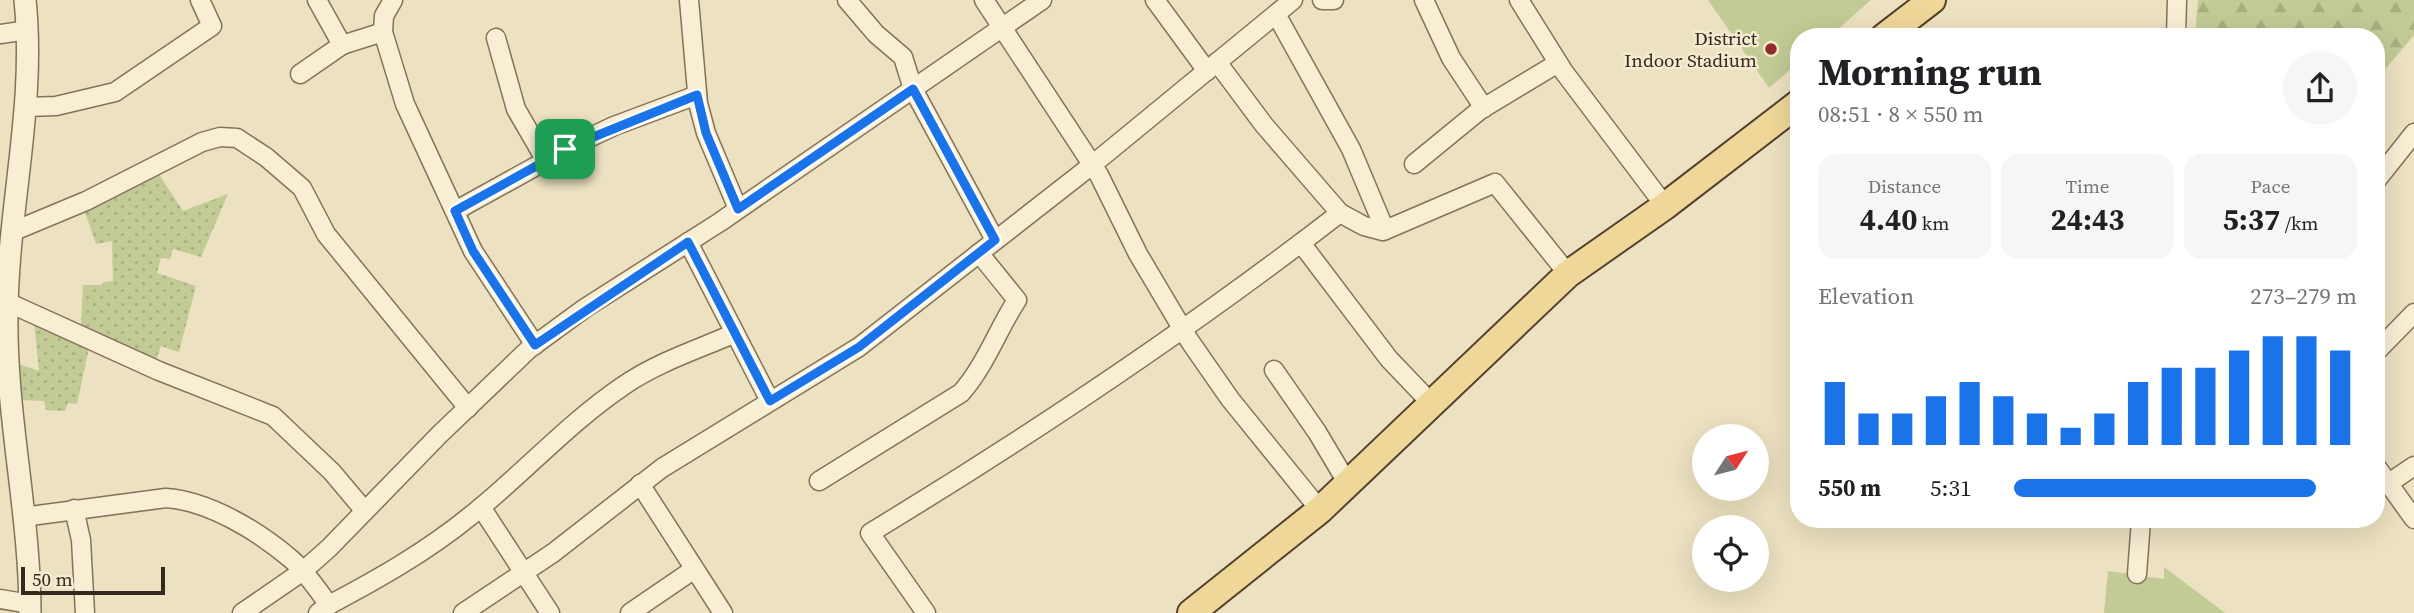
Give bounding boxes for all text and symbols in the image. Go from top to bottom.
place label: District Indoor Stadium [1624,25,1758,73]
marker: District Indoor Stadium [1763,41,1779,57]
text: Morning run [1818,46,2042,98]
button: share [2283,51,2357,125]
text: 08:51 · 8 × 550 m [1818,98,1984,130]
pin [535,119,595,179]
icon: arrive [546,130,584,168]
text: Distance [1868,173,1941,199]
text: Time [2066,173,2109,199]
text: Pace [2251,173,2290,199]
text: 4.40 [1860,199,1917,240]
text: 24:43 [2050,199,2125,240]
text: 5:37 [2223,199,2280,240]
text: km [1917,210,1949,236]
text: /km [2280,210,2319,236]
text: Elevation [1818,280,1914,312]
text: 273–279 m [2250,280,2357,312]
north arrow [1692,424,1769,500]
map controls [1692,424,1769,592]
text: 550 m [1818,472,1881,504]
text: 5:31 [1930,472,1971,504]
button: locate [1692,515,1769,592]
scale bar [21,564,164,596]
text: 50 m [32,566,73,592]

